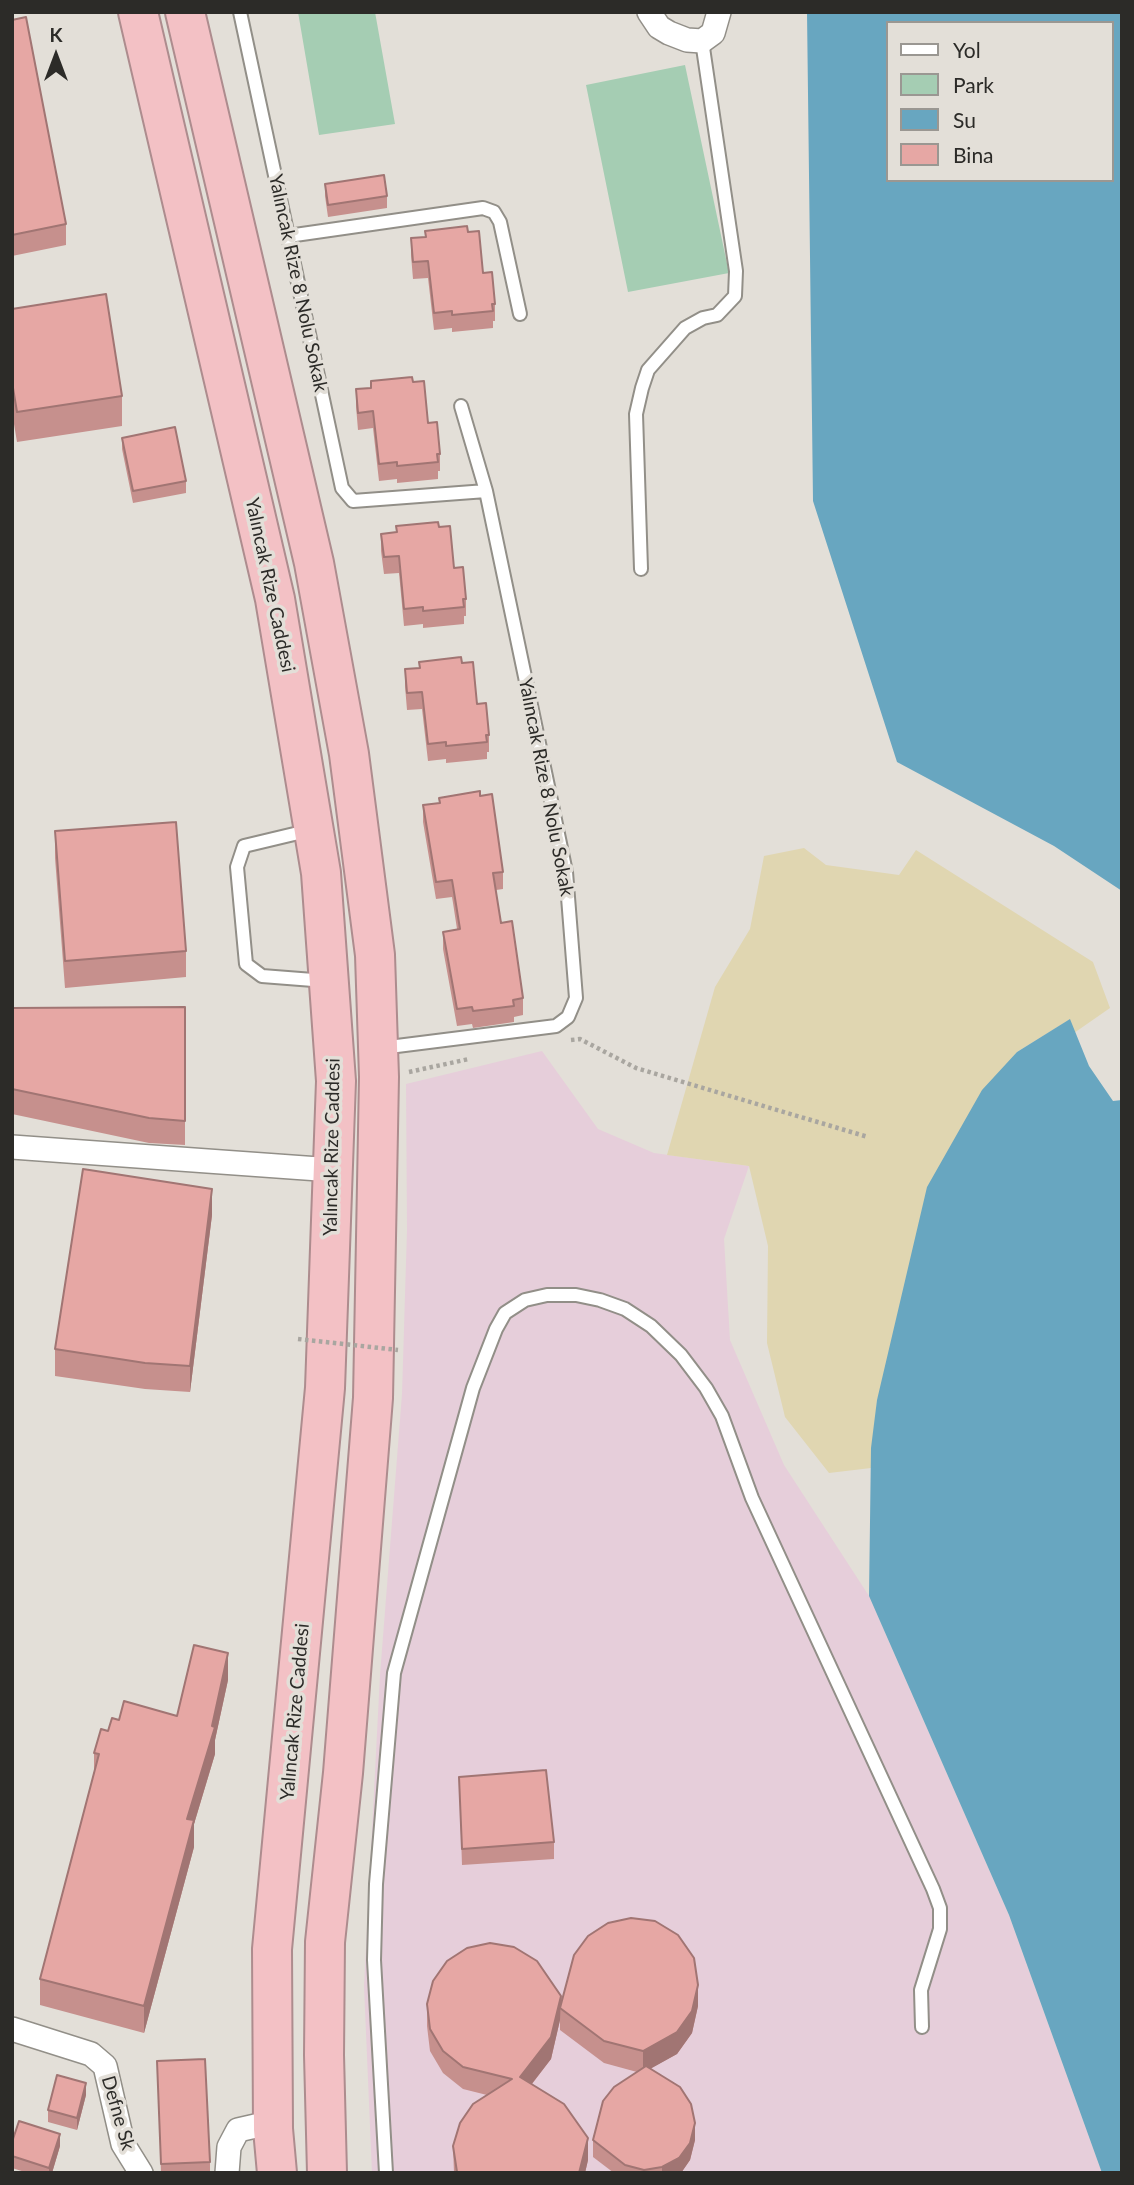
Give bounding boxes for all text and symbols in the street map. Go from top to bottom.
north arrow [21,21,91,91]
legend [886,21,1113,182]
text: K [49,23,63,46]
text: Yol [953,37,981,62]
text: Park [953,72,994,97]
text: Su [953,107,976,132]
text: Bina [953,142,994,167]
street label: Yalıncak Rize 8 Nolu Sokak [264,172,332,394]
street label: Yalıncak Rize Caddesi [240,496,300,674]
street label: Yalıncak Rize 8 Nolu Sokak [514,676,578,898]
street label: Yalıncak Rize Caddesi [319,1058,345,1236]
street label: Yalıncak Rize Caddesi [276,1622,314,1802]
street label: Defne Sk [97,2073,139,2153]

